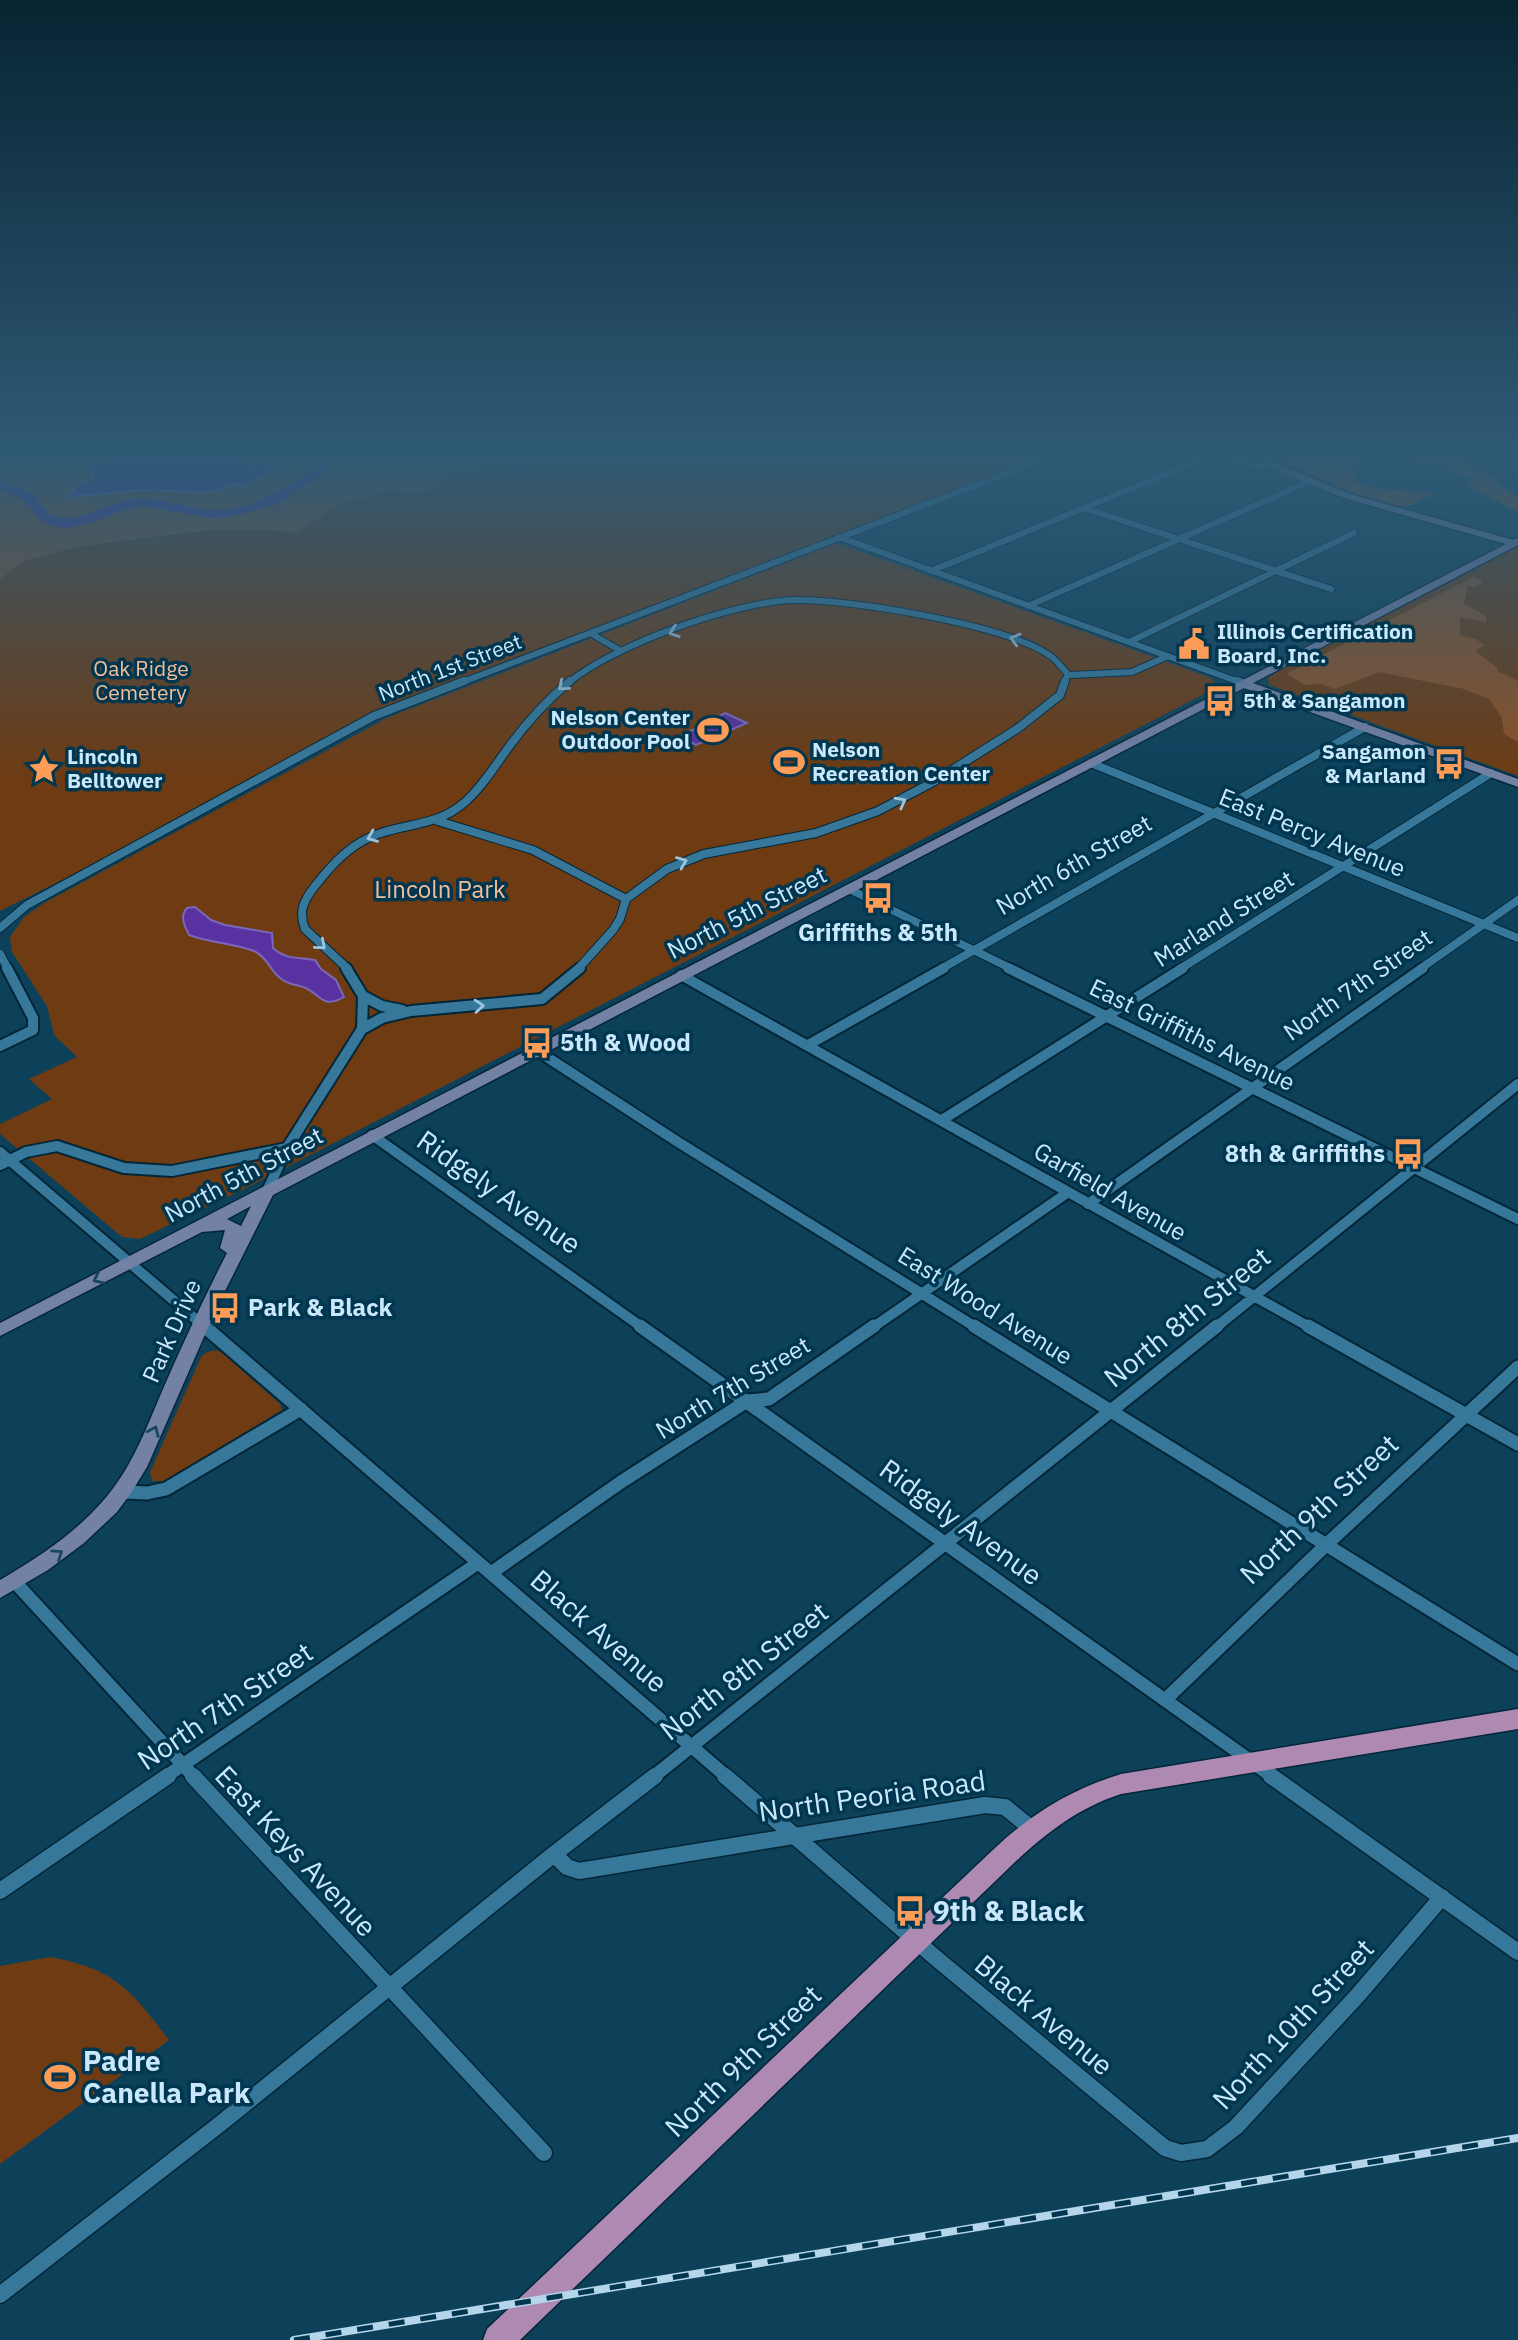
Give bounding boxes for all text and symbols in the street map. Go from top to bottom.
place label: Illinois Certification Board, Inc. [1217,617,1413,669]
one-way arrow [668,624,680,638]
street label: North 1st Street [374,627,525,707]
public building icon: Illinois Certification Board, Inc. [1177,627,1211,661]
one-way arrow [1009,633,1021,648]
park label: Oak Ridge Cemetery [93,654,189,706]
one-way arrow [558,678,571,690]
bus stop icon: 5th & Sangamon [1203,684,1237,718]
place label: 5th & Sangamon [1243,686,1405,714]
place label: Nelson Center Outdoor Pool [550,703,691,755]
sports icon: Nelson Center Outdoor Pool [696,713,730,747]
place label: Nelson Recreation Center [812,735,991,787]
place label: Sangamon & Marland [1322,737,1426,789]
place label: Lincoln Belltower [67,742,163,794]
sports icon: Nelson Recreation Center [772,745,806,779]
bus stop icon: Sangamon & Marland [1432,747,1466,781]
place icon: Lincoln Belltower [27,752,61,786]
street label: East Percy Avenue [1214,780,1410,884]
one-way arrow [894,797,906,810]
street label: North 6th Street [990,807,1157,922]
one-way arrow [366,828,378,842]
one-way arrow [676,857,688,871]
street label: North 5th Street [661,858,832,966]
street label: Marland Street [1147,862,1300,974]
park label: Lincoln Park [374,873,506,905]
bus stop icon: Griffiths & 5th [861,881,895,915]
place label: Griffiths & 5th [798,916,958,948]
street label: North 7th Street [1277,921,1438,1047]
one-way arrow [313,937,326,949]
street label: East Griffiths Avenue [1084,970,1300,1098]
one-way arrow [474,999,485,1014]
bus stop icon: 5th & Wood [520,1026,554,1060]
place label: 5th & Wood [560,1026,691,1058]
street label: North 5th Street [159,1119,328,1229]
street label: Ridgely Avenue [410,1121,589,1262]
street label: Garfield Avenue [1028,1134,1193,1248]
place label: 8th & Griffiths [1225,1137,1385,1169]
bus stop icon: 8th & Griffiths [1391,1137,1425,1171]
street label: North 8th Street [1096,1238,1278,1395]
street label: East Wood Avenue [892,1239,1079,1372]
one-way arrow [93,1271,105,1285]
street label: Park Drive [134,1274,208,1387]
bus stop icon: Park & Black [208,1291,242,1325]
place label: Park & Black [248,1291,393,1323]
street label: North 7th Street [649,1328,816,1446]
one-way arrow [146,1425,160,1438]
street label: North 9th Street [1231,1425,1406,1592]
street label: Ridgely Avenue [873,1450,1050,1593]
one-way arrow [50,1550,63,1562]
street label: Black Avenue [523,1561,676,1700]
street label: North 8th Street [652,1593,836,1748]
street label: North 7th Street [130,1633,320,1778]
street label: East Keys Avenue [207,1757,385,1944]
street label: North Peoria Road [756,1761,988,1830]
place label: 9th & Black [933,1892,1085,1929]
bus stop icon: 9th & Black [893,1894,927,1928]
street label: North 10th Street [1204,1930,1382,2117]
street label: Black Avenue [967,1946,1121,2083]
street label: North 9th Street [656,1976,829,2145]
place label: Padre Canella Park [83,2042,251,2111]
sports icon: Padre Canella Park [43,2060,77,2094]

